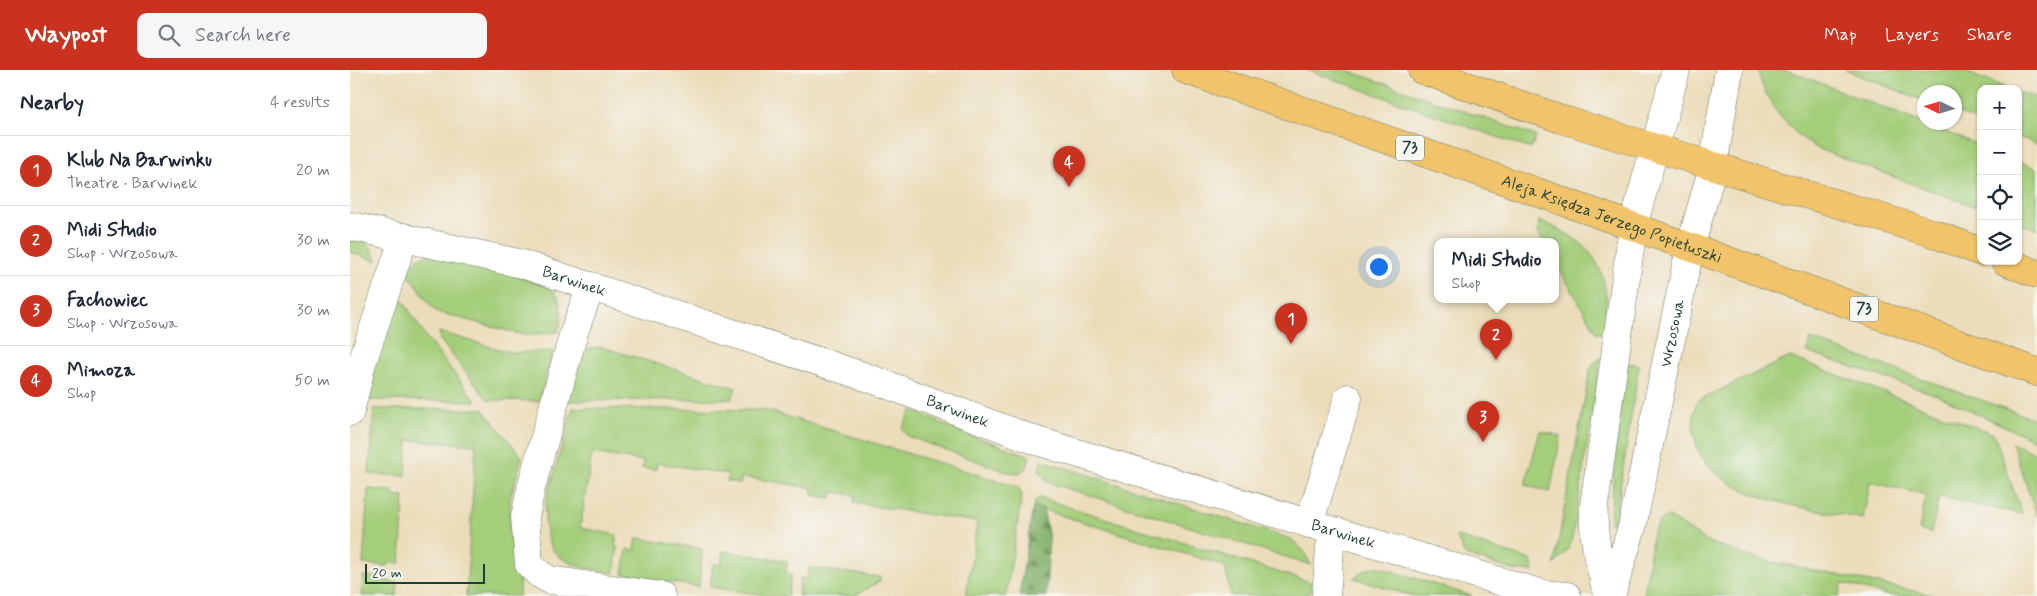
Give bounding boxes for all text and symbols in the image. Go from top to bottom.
search box [137,13,487,58]
text: Waypost [25,20,107,51]
icon: search [155,21,183,49]
text: Search here [195,23,291,48]
text: Map [1824,23,1857,47]
text: Layers [1885,23,1939,47]
text: Share [1967,23,2012,47]
north arrow [1917,85,1962,130]
map controls [1977,85,2022,265]
button: + [1977,85,2022,130]
text: Nearby [20,89,84,117]
text: 4 results [270,92,330,113]
button: − [1977,130,2022,175]
road number: 73 [1396,136,1424,160]
pin: 4 [1053,146,1085,187]
text: Klub Na Barwinku [67,148,212,173]
text: 1 [32,160,40,181]
text: 20 m [296,160,330,181]
street label: Aleja Księdza Jerzego Popiełuszki [1499,170,1725,268]
text: Theatre · Barwinek [67,173,198,194]
button: locate [1977,175,2022,220]
text: Midi Studio [67,218,157,243]
button: layers [1977,220,2022,265]
text: 2 [32,230,40,251]
text: 30 m [297,230,330,251]
popup [1434,238,1559,303]
text: Shop · Wrzosowa [67,243,178,264]
text: Midi Studio [1452,248,1541,273]
your location [1366,254,1392,280]
street label: Barwinek [539,261,609,301]
text: Shop [1452,273,1481,294]
text: Fachowiec [67,288,148,313]
road number: 73 [1850,296,1878,322]
street label: Wrzosowa [1655,297,1690,369]
text: 3 [32,300,40,321]
text: 30 m [297,300,330,321]
pin: 1 [1275,303,1307,344]
text: Shop · Wrzosowa [67,313,178,334]
pin: 2 [1480,319,1512,360]
text: Mimoza [67,358,135,383]
text: 4 [31,370,41,391]
text: 50 m [294,370,330,391]
text: Shop [67,383,96,404]
street label: Barwinek [923,390,992,433]
pin: 3 [1467,401,1499,442]
street label: Barwinek [1309,514,1378,553]
scale bar [365,561,485,584]
text: 20 m [372,564,402,582]

